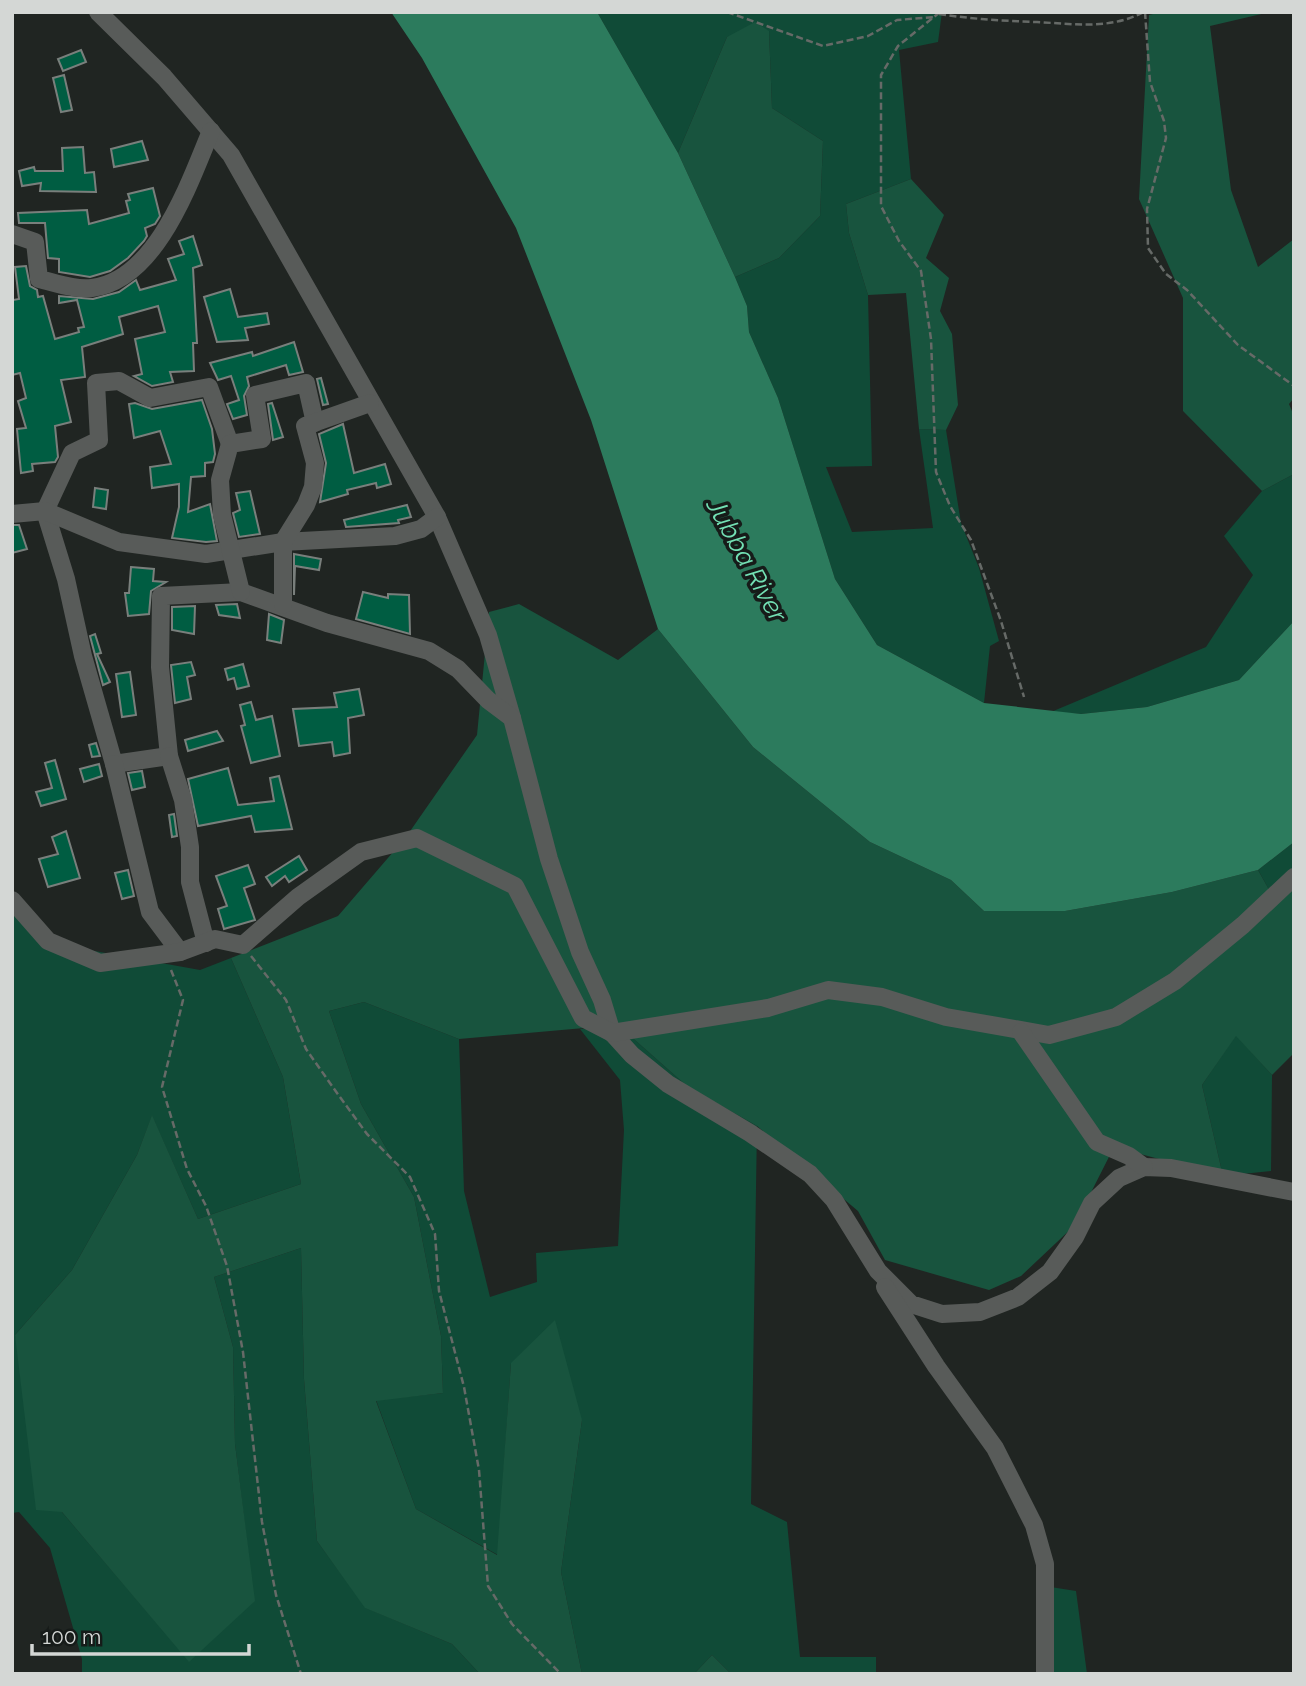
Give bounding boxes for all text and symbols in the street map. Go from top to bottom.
water label: Jubba River [700,492,794,628]
scale bar [32,1612,248,1656]
text: 100 m [42,1624,101,1649]

